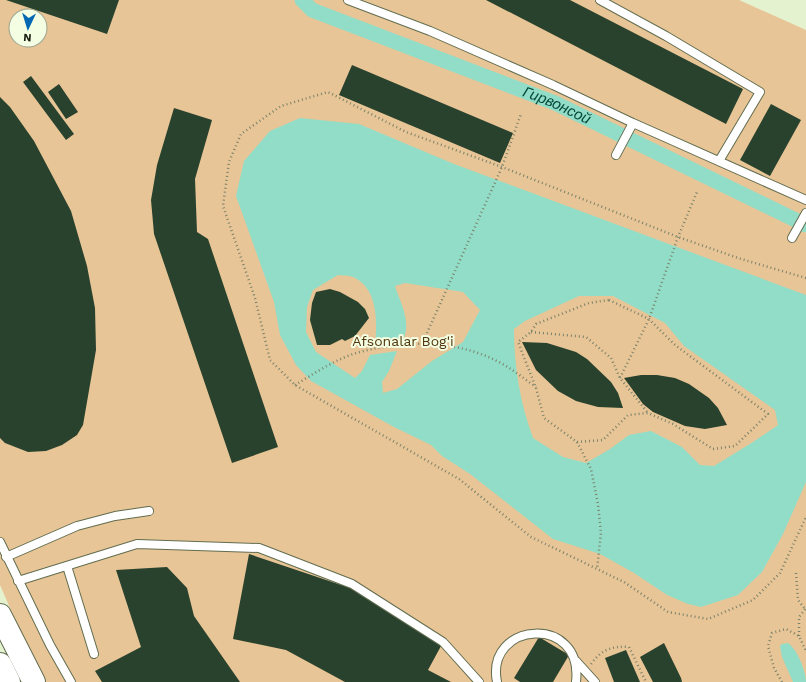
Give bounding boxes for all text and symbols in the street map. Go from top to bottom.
north arrow [8,8,48,48]
text: N [23,31,32,44]
water label: Гирвонсой [520,83,595,128]
park label: Afsonalar Bog'i [352,333,454,349]

